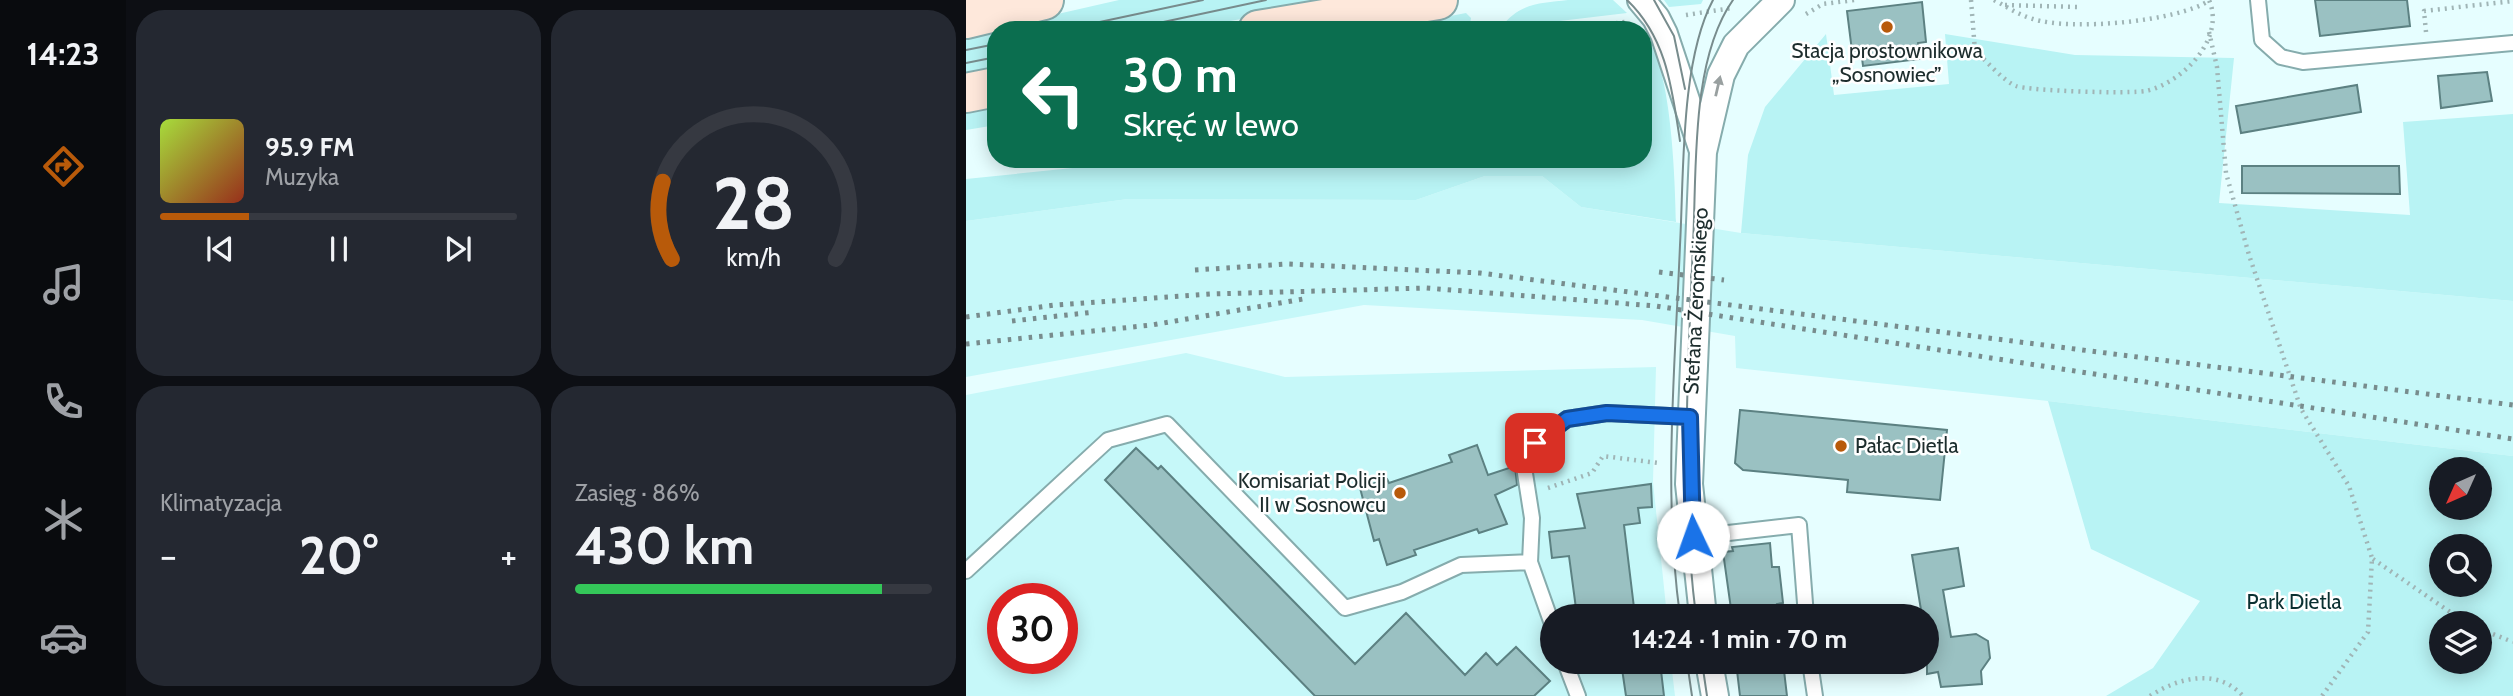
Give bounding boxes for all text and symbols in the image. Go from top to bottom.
marker: Stacja prostownikowa „Sosnowiec” [1879,19,1895,35]
text: 14:23 [27,34,99,73]
place label: Stacja prostownikowa „Sosnowiec” [1791,38,1983,87]
text: 30 m [1123,45,1238,104]
icon: left [1008,49,1099,140]
one-way arrow [1713,75,1724,97]
text: Skręć w lewo [1123,105,1299,144]
text: 95.9 FM [265,131,354,163]
icon: directions [39,142,88,191]
text: 28 [712,160,795,248]
text: Muzyka [265,163,339,191]
street label: Stefana Żeromskiego [1678,207,1713,395]
icon: previous [201,230,239,268]
icon: pause [320,230,358,268]
icon: next [439,230,477,268]
text: km/h [726,242,781,272]
icon: music [39,260,88,309]
icon: phone [39,377,88,426]
pin [1505,413,1565,473]
icon: arrive [1516,424,1554,462]
place label: Pałac Dietla [1855,433,1959,458]
marker: Pałac Dietla [1833,438,1849,454]
north arrow [2429,457,2492,520]
map controls [2429,457,2492,674]
place label: Komisariat Policji II w Sosnowcu [1238,468,1386,517]
text: Zasięg · 86% [575,479,700,507]
marker: Komisariat Policji II w Sosnowcu [1392,485,1408,501]
text: Klimatyzacja [160,489,282,517]
icon: climate [39,495,88,544]
position arrow [1656,500,1730,574]
text: 430 km [575,514,754,577]
text: 20° [299,524,378,587]
text: − [160,532,177,579]
text: + [500,532,517,579]
button: search [2429,534,2492,597]
speed limit sign: 30 [987,583,1078,674]
park label: Park Dietla [2246,589,2342,614]
button: layers [2429,611,2492,674]
icon: car [39,613,88,662]
text: 14:24 · 1 min · 70 m [1632,623,1847,655]

